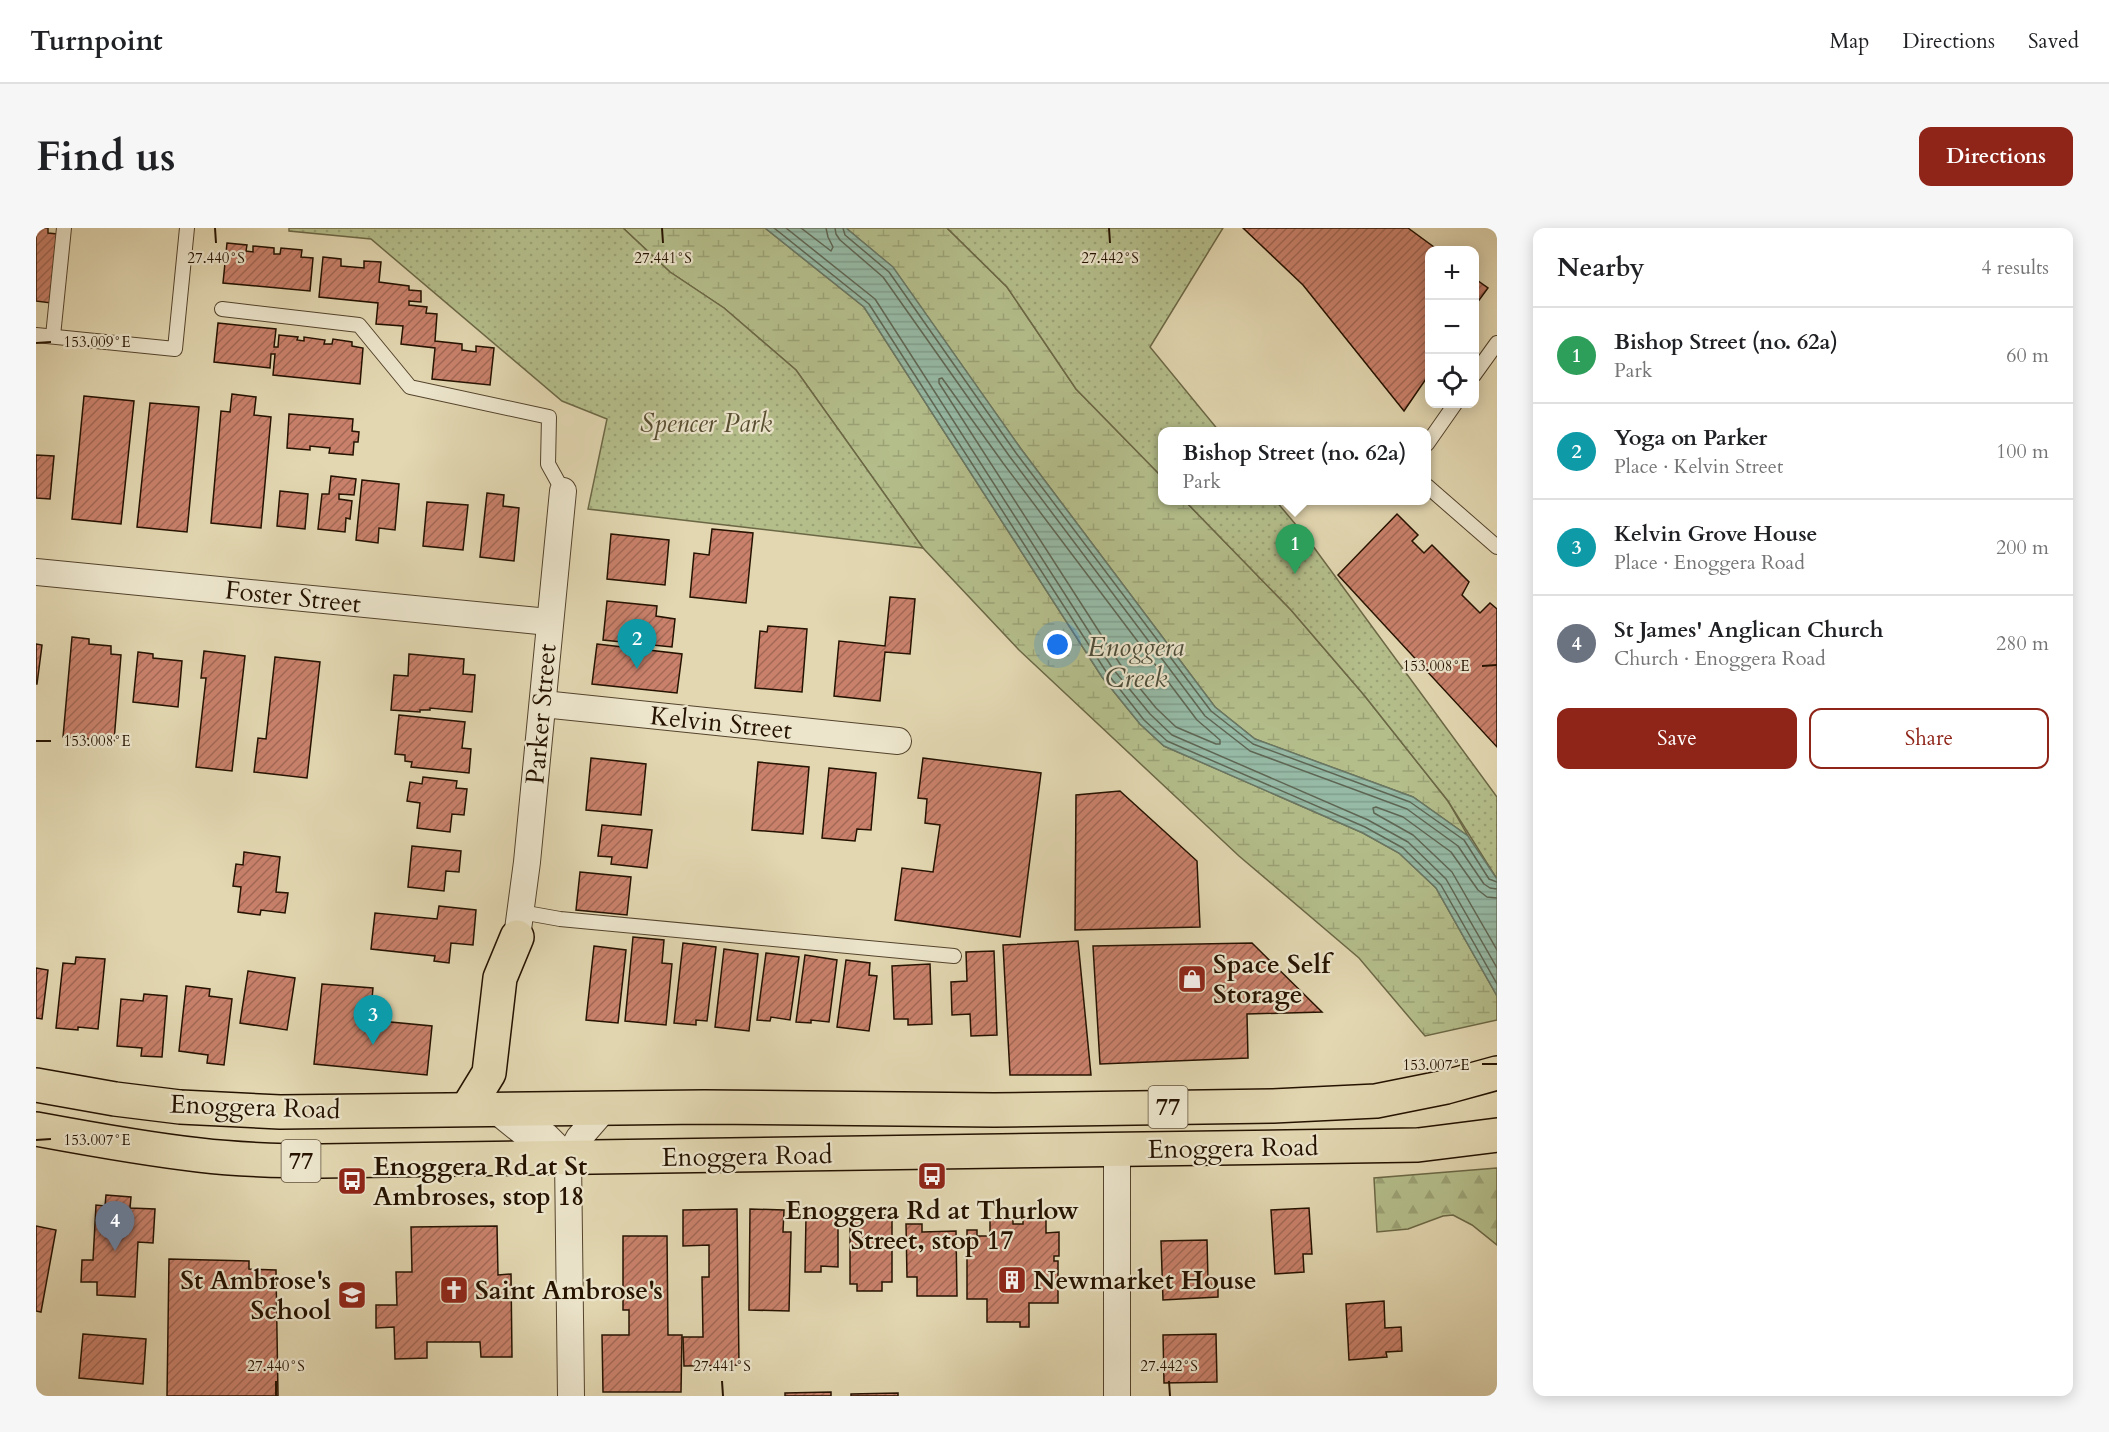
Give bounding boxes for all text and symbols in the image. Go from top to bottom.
text: Turnpoint [30,22,163,60]
text: Map [1829,27,1869,56]
text: Directions [1902,27,1995,56]
text: Saved [2028,27,2079,56]
button: Directions [1919,127,2073,186]
text: Find us [36,128,176,185]
map controls [1425,246,1479,408]
button: + [1425,246,1479,300]
text: 27.440°S [187,248,245,268]
text: 27.441°S [634,248,692,268]
text: 27.442°S [1081,248,1139,268]
text: Nearby [1557,250,1645,285]
text: 4 results [1981,254,2049,281]
button: − [1425,300,1479,354]
text: Bishop Street (no. 62a) [1614,327,1838,357]
text: 153.009°E [64,332,130,352]
text: 1 [1571,342,1582,369]
text: 60 m [2006,342,2049,369]
button: locate [1425,354,1479,408]
text: Park [1614,357,1652,384]
park label: Spencer Park [640,406,772,441]
text: Yoga on Parker [1614,423,1767,453]
popup [1158,427,1431,505]
text: Bishop Street (no. 62a) [1183,438,1407,468]
text: 2 [1571,438,1582,465]
text: 100 m [1996,438,2049,465]
text: Place · Kelvin Street [1614,453,1783,480]
text: Park [1183,468,1221,495]
text: Kelvin Grove House [1614,519,1817,549]
pin: 1 [1276,524,1314,574]
text: 3 [1571,534,1582,561]
text: 200 m [1996,534,2049,561]
text: Place · Enoggera Road [1614,549,1805,576]
street label: Foster Street [223,572,363,622]
text: St James' Anglican Church [1614,615,1883,645]
pin: 2 [618,620,656,669]
water label: Enoggera Creek [1088,629,1184,697]
your location [1043,630,1072,659]
text: 4 [1571,630,1582,657]
text: 280 m [1996,630,2049,657]
street label: Parker Street [517,642,565,786]
text: Church · Enoggera Road [1614,645,1826,672]
text: 153.008°E [1403,656,1469,676]
street label: Kelvin Street [648,698,794,748]
button: Save [1557,708,1797,769]
button: Share [1809,708,2049,769]
text: 153.008°E [64,731,130,751]
place label: Space Self Storage [1213,947,1334,1012]
shop icon: Space Self Storage [1176,963,1208,995]
pin: 3 [354,996,392,1045]
text: 153.007°E [1403,1055,1469,1075]
road number: 77 [1148,1086,1188,1128]
street label: Enoggera Road [169,1087,341,1127]
street label: Enoggera Road [1147,1129,1319,1167]
text: 153.007°E [64,1130,130,1150]
street label: Enoggera Road [661,1137,833,1175]
road number: 77 [282,1140,320,1182]
place label: Enoggera Rd at St Ambroses, stop 18 [373,1149,587,1214]
bus stop icon: Enoggera Rd at Thurlow Street, stop 17 [916,1160,948,1192]
bus stop icon: Enoggera Rd at St Ambroses, stop 18 [336,1165,368,1197]
place label: Enoggera Rd at Thurlow Street, stop 17 [785,1193,1079,1258]
pin: 4 [96,1202,134,1251]
place label: St Ambrose's School [180,1263,331,1328]
place label: Newmarket House [1033,1263,1257,1298]
building icon: Newmarket House [996,1264,1028,1296]
place label: Saint Ambrose's [475,1273,663,1308]
church icon: Saint Ambrose's [438,1274,470,1306]
school or university icon: St Ambrose's School [336,1279,368,1311]
text: 27.440°S [247,1356,305,1376]
text: 27.441°S [693,1356,751,1376]
text: 27.442°S [1140,1356,1198,1376]

